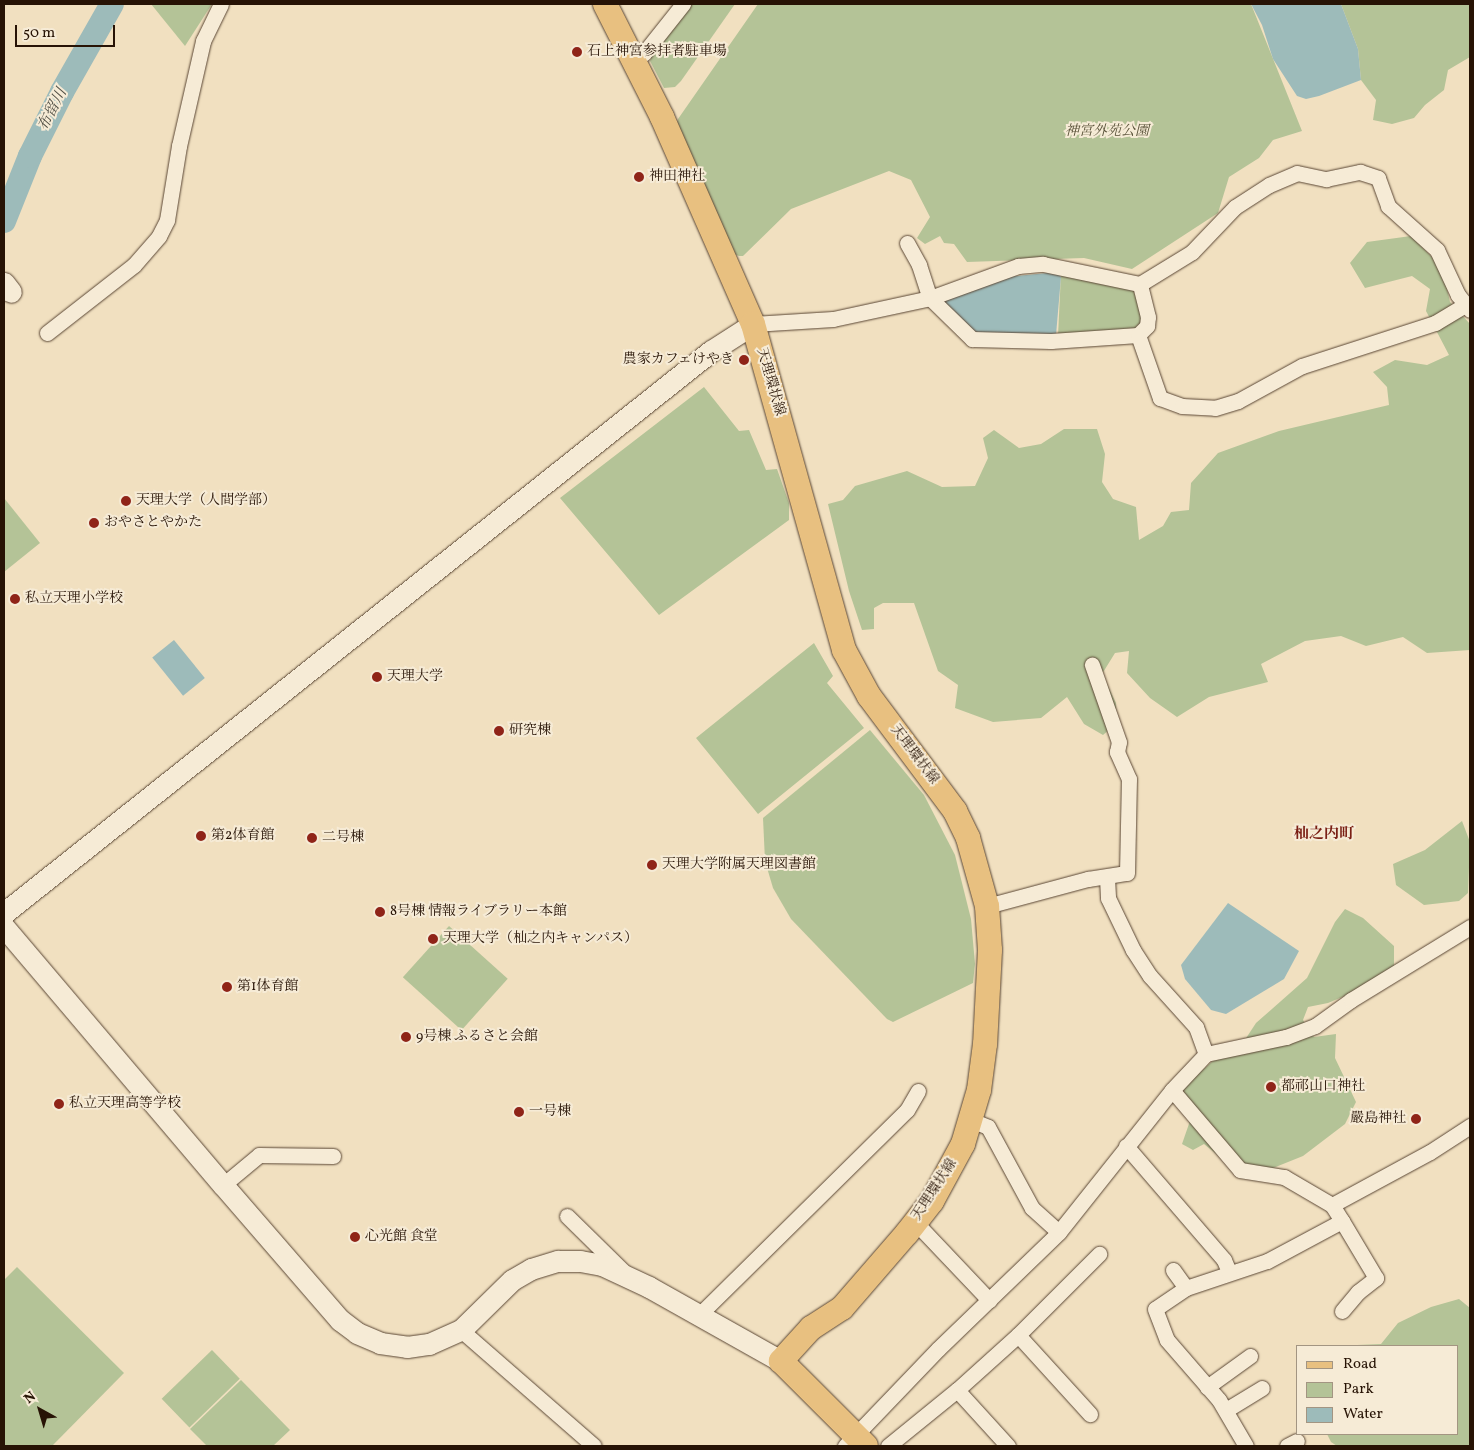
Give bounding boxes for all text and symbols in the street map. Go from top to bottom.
scale bar [18,15,118,47]
text: 50 m [23,23,55,44]
place label: 石上神宮参拝者駐車場 [587,44,727,60]
marker: 石上神宮参拝者駐車場 [571,46,583,58]
water label: 布留川 [35,86,71,134]
park label: 神宮外苑公園 [1065,124,1149,140]
place label: 神田神社 [649,169,705,185]
marker: 神田神社 [633,171,645,183]
street label: 天理環状線 [752,346,788,418]
place label: 農家カフェけやき [622,352,734,368]
marker: 農家カフェけやき [738,354,750,366]
place label: 天理大学（人間学部） [136,493,276,509]
marker: 天理大学（人間学部） [120,495,132,507]
place label: おやさとやかた [104,515,202,531]
marker: おやさとやかた [88,517,100,529]
place label: 私立天理小学校 [25,591,123,607]
marker: 私立天理小学校 [9,593,21,605]
place label: 天理大学 [387,669,443,685]
marker: 天理大学 [371,671,383,683]
street label: 天理環状線 [886,722,942,788]
place label: 研究棟 [509,723,551,739]
marker: 研究棟 [493,725,505,737]
district label: 杣之内町 [1294,826,1354,844]
place label: 第2体育館 [211,828,275,844]
marker: 第2体育館 [195,830,207,842]
place label: 二号棟 [322,830,364,846]
marker: 二号棟 [306,832,318,844]
place label: 天理大学附属天理図書館 [662,857,816,873]
marker: 天理大学附属天理図書館 [646,859,658,871]
place label: 8号棟 情報ライブラリー本館 [390,904,568,920]
marker: 8号棟 情報ライブラリー本館 [374,906,386,918]
place label: 天理大学（杣之内キャンパス） [443,931,639,947]
marker: 天理大学（杣之内キャンパス） [427,933,439,945]
place label: 第1体育館 [237,979,298,995]
marker: 第1体育館 [221,981,233,993]
place label: 9号棟 ふるさと会館 [416,1029,538,1045]
marker: 9号棟 ふるさと会館 [400,1031,412,1043]
place label: 都祁山口神社 [1281,1079,1365,1095]
marker: 都祁山口神社 [1265,1081,1277,1093]
place label: 私立天理高等学校 [69,1096,181,1112]
marker: 私立天理高等学校 [53,1098,65,1110]
place label: 一号棟 [529,1104,571,1120]
marker: 一号棟 [513,1106,525,1118]
place label: 嚴島神社 [1350,1111,1406,1127]
marker: 嚴島神社 [1410,1113,1422,1125]
street label: 天理環状線 [909,1156,961,1224]
place label: 心光館 食堂 [365,1229,438,1245]
marker: 心光館 食堂 [349,1231,361,1243]
legend [1296,1345,1459,1435]
text: Road [1343,1354,1377,1375]
text: Park [1343,1379,1374,1400]
north arrow [15,1385,65,1435]
text: N [20,1387,40,1409]
text: Water [1343,1404,1383,1425]

